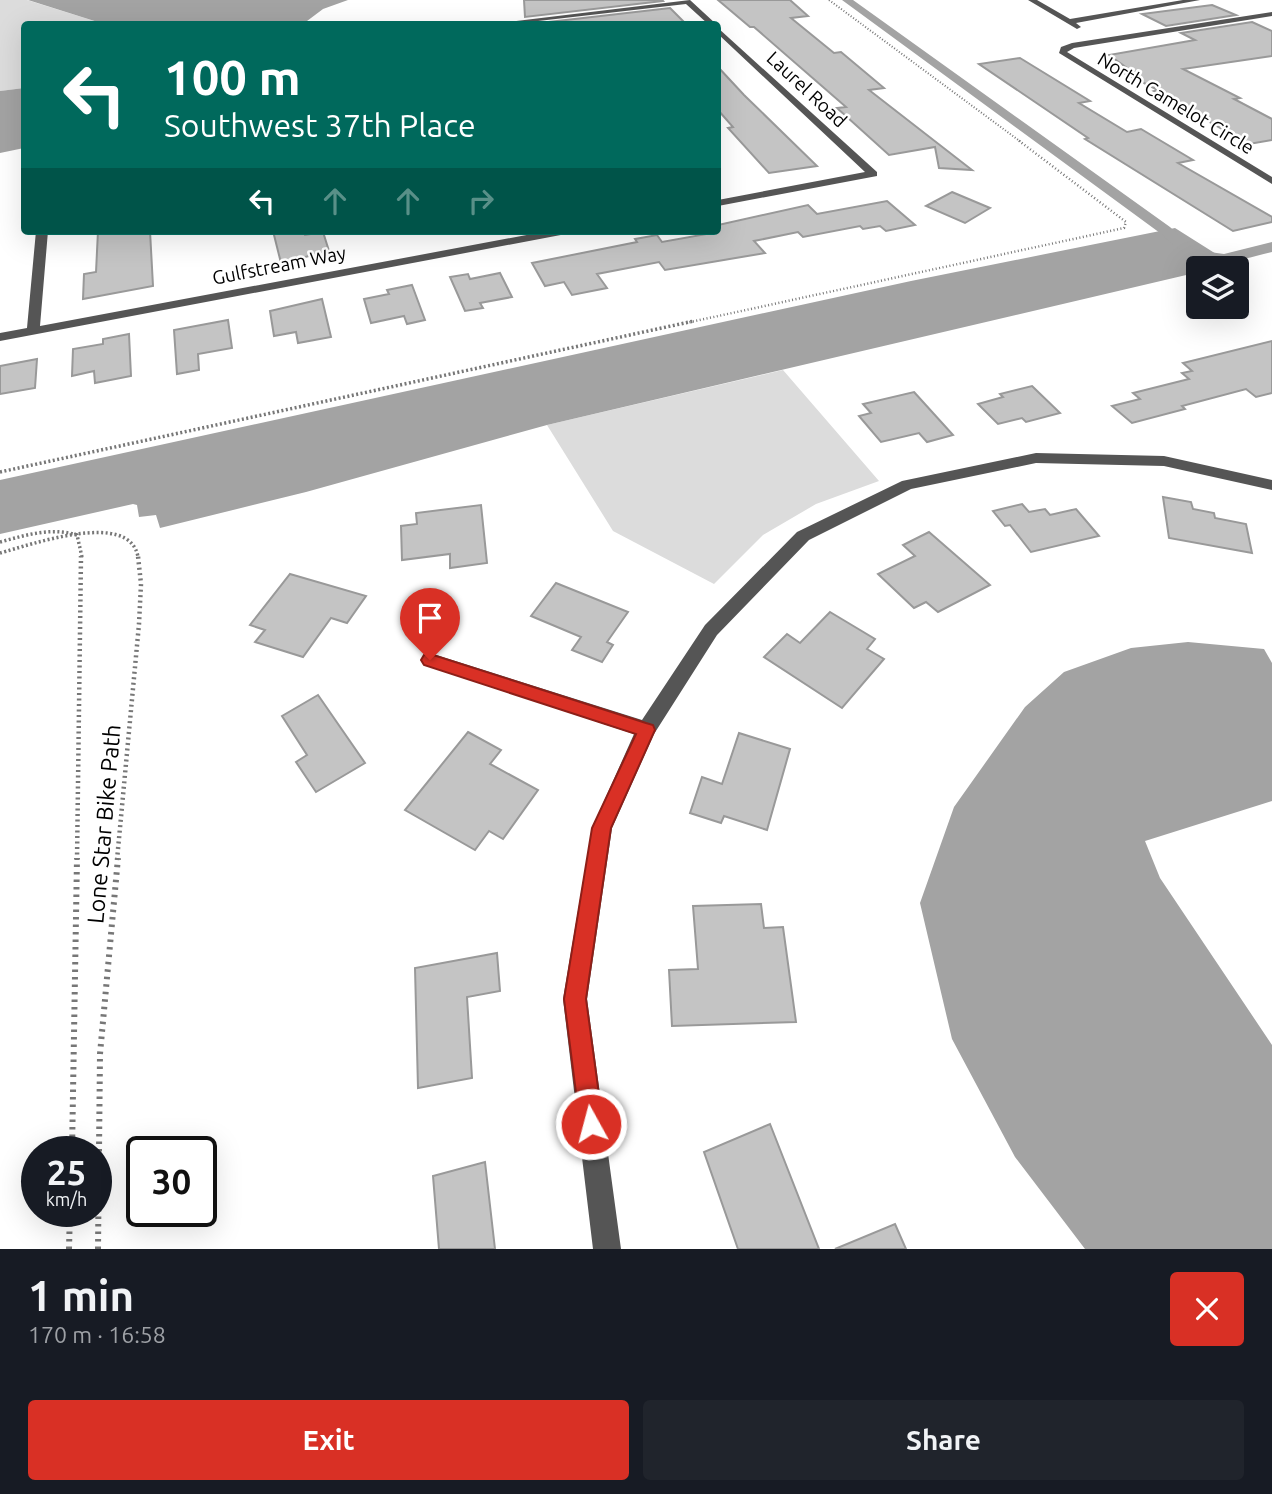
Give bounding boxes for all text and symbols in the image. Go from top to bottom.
street label: Laurel Road [763,46,851,132]
street label: North Camelot Circle [1094,48,1258,158]
icon: left [49,49,140,140]
text: 100 m [164,49,301,104]
text: Southwest 37th Place [164,107,476,143]
icon: left [243,182,281,220]
icon: ahead [316,182,354,220]
icon: ahead [389,182,427,220]
icon: right [462,182,500,220]
street label: Gulfstream Way [210,241,348,289]
map controls [1186,256,1249,319]
button: layers [1186,256,1249,319]
pin [400,588,460,660]
icon: arrive [411,599,449,637]
street label: Lone Star Bike Path [82,723,125,925]
position arrow [554,1087,628,1161]
speed limit sign: 30 [126,1136,217,1227]
text: 25 [47,1152,86,1192]
text: km/h [46,1189,87,1209]
text: 1 min [28,1272,134,1319]
button: close [1170,1272,1244,1346]
text: 170 m · 16:58 [28,1322,166,1347]
button: Exit [28,1400,629,1480]
button: Share [643,1400,1244,1480]

